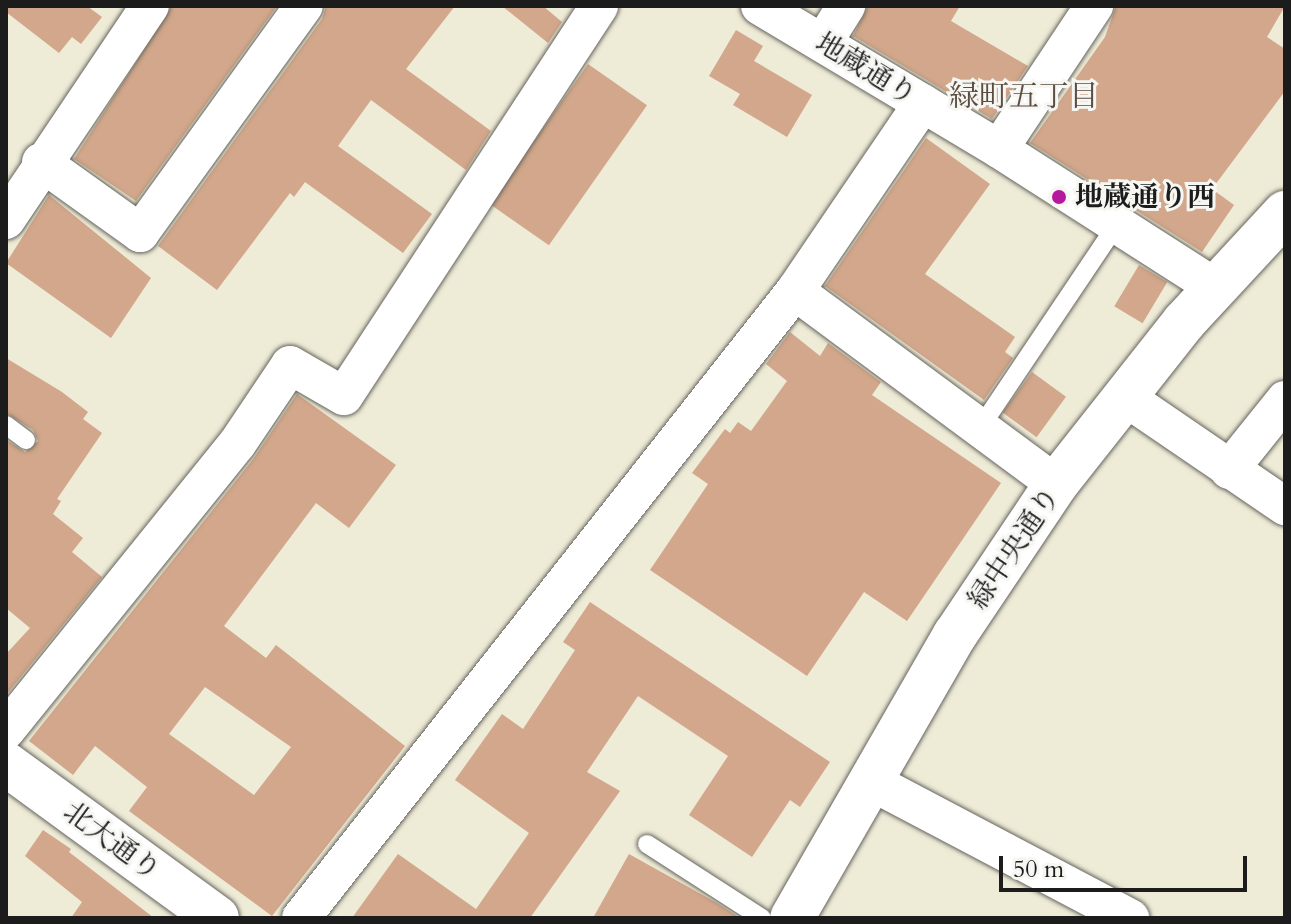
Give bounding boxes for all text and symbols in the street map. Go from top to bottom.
street label: 地蔵通り [809,26,923,112]
district label: 緑町五丁目 [949,79,1099,115]
place label: 地蔵通り西 [1075,180,1215,214]
marker: 地蔵通り西 [1050,188,1068,206]
street label: 緑中央通り [961,481,1067,615]
street label: 北大通り [57,794,167,888]
scale bar [1003,840,1251,890]
text: 50 m [1013,853,1064,886]

